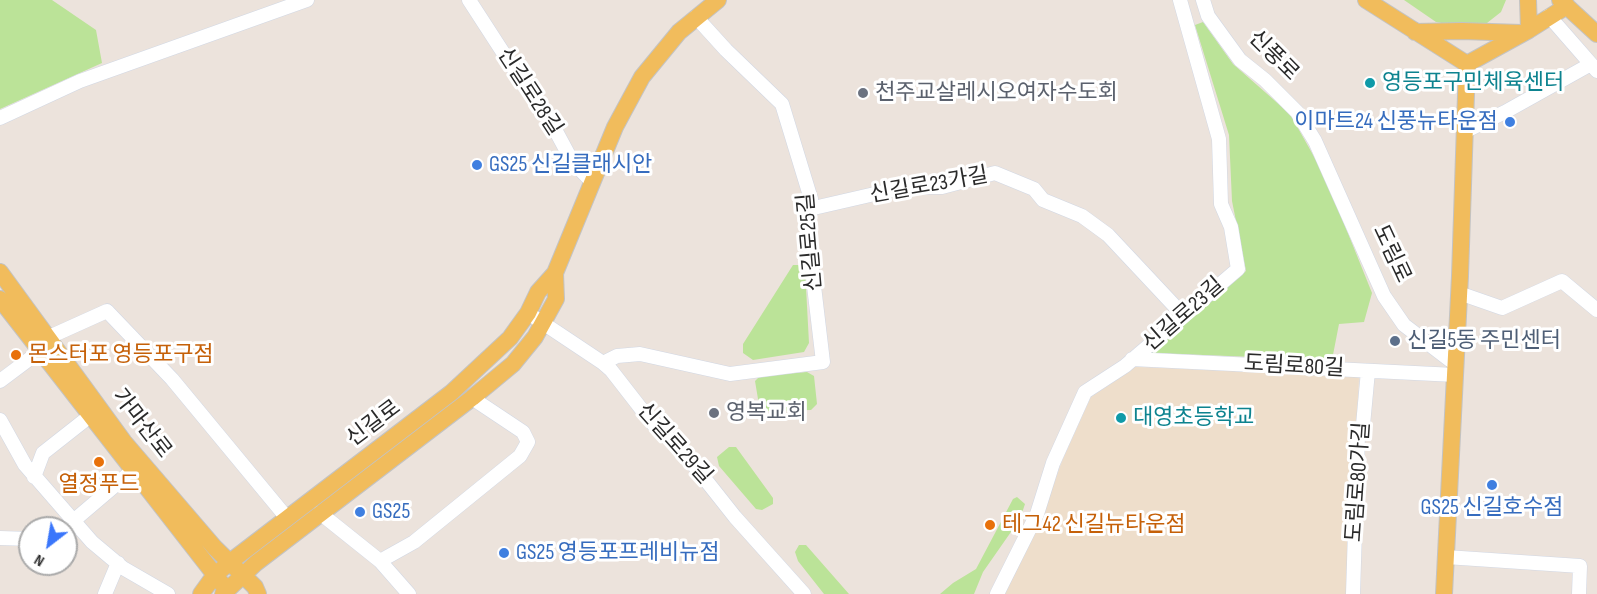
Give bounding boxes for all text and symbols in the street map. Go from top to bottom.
street label: 신풍로 [1242,25,1304,87]
street label: 신길로28길 [491,43,567,141]
place label: 영등포구민체육센터 [1382,70,1564,96]
marker: 영등포구민체육센터 [1363,76,1377,90]
place label: 천주교살레시오여자수도회 [875,80,1118,106]
marker: 천주교살레시오여자수도회 [856,86,870,100]
place label: 이마트24 신풍뉴타운점 [1294,109,1498,135]
marker: 이마트24 신풍뉴타운점 [1503,115,1517,129]
place label: GS25 신길클래시안 [489,152,652,178]
marker: GS25 신길클래시안 [470,158,484,172]
street label: 신길로23가길 [868,163,990,209]
street label: 신길로25길 [794,192,828,292]
street label: 도림로 [1366,221,1416,287]
street label: 신길로23길 [1138,272,1230,358]
place label: 신길5동 주민센터 [1407,328,1561,354]
marker: 신길5동 주민센터 [1388,334,1402,348]
place label: 몬스터포 영등포구점 [28,342,214,368]
marker: 몬스터포 영등포구점 [9,348,23,362]
street label: 도림로80길 [1243,351,1345,383]
street label: 가마산로 [106,384,176,464]
street label: 신길로 [342,395,406,453]
street label: 신길로29길 [631,398,717,490]
place label: 영복교회 [726,400,807,426]
place label: 대영초등학교 [1133,405,1254,431]
marker: 영복교회 [707,406,721,420]
marker: 대영초등학교 [1114,411,1128,425]
street label: 도림로80가길 [1342,421,1376,543]
marker: 열정푸드 [92,455,106,469]
place label: 열정푸드 [59,472,139,498]
marker: GS25 신길호수점 [1485,478,1499,492]
place label: GS25 신길호수점 [1421,495,1563,521]
place label: GS25 [372,499,410,525]
marker: GS25 [353,505,367,519]
place label: 테그42 신길뉴타운점 [1002,512,1186,538]
north arrow [18,516,78,576]
marker: 테그42 신길뉴타운점 [983,518,997,532]
place label: GS25 영등포프레비뉴점 [516,540,720,566]
marker: GS25 영등포프레비뉴점 [497,546,511,560]
text: N [31,550,48,570]

